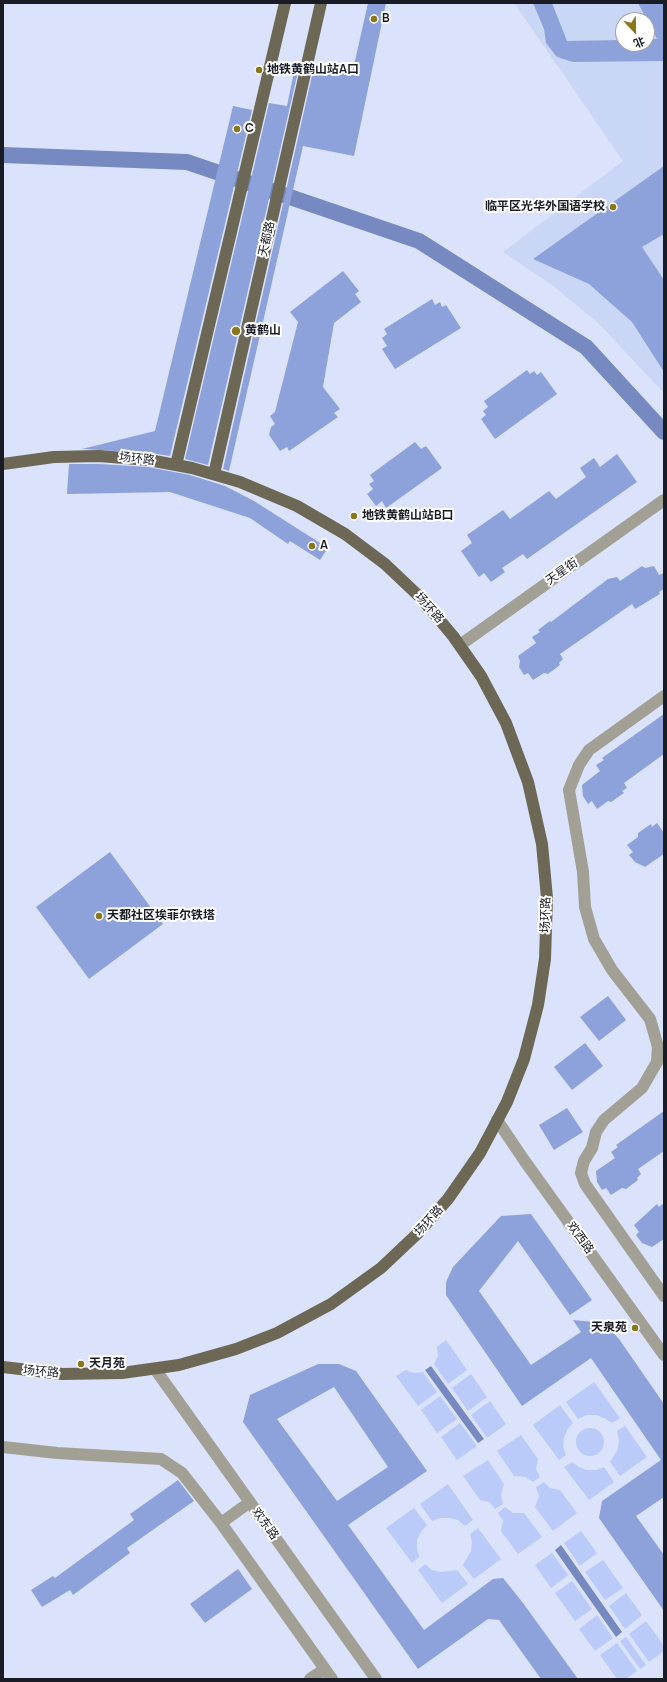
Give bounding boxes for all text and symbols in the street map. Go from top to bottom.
place label: B [382,12,390,26]
north arrow [615,12,655,52]
marker: B [369,14,379,24]
text: 北 [631,34,647,52]
place label: 地铁黄鹤山站A口 [267,63,359,77]
marker: 地铁黄鹤山站A口 [254,65,264,75]
place label: C [245,122,254,136]
marker: C [232,124,242,134]
place label: 临平区光华外国语学校 [485,200,605,214]
marker: 临平区光华外国语学校 [608,202,618,212]
street label: 天都路 [256,220,278,258]
place label: 黄鹤山 [245,324,281,338]
marker: 黄鹤山 [230,325,242,337]
street label: 场环路 [118,450,156,468]
place label: 地铁黄鹤山站B口 [362,509,454,523]
marker: 地铁黄鹤山站B口 [349,511,359,521]
place label: A [320,539,328,553]
marker: A [307,541,317,551]
street label: 天星街 [543,556,581,588]
street label: 场环路 [412,590,446,626]
street label: 场环路 [538,897,554,933]
place label: 天都社区埃菲尔铁塔 [107,909,215,923]
marker: 天都社区埃菲尔铁塔 [94,911,104,921]
street label: 场环路 [412,1203,446,1239]
street label: 欢西路 [564,1219,596,1257]
place label: 天泉苑 [591,1321,627,1335]
marker: 天泉苑 [630,1323,640,1333]
place label: 天月苑 [89,1357,125,1371]
marker: 天月苑 [76,1359,86,1369]
street label: 场环路 [22,1363,60,1381]
street label: 欢东路 [249,1505,281,1543]

